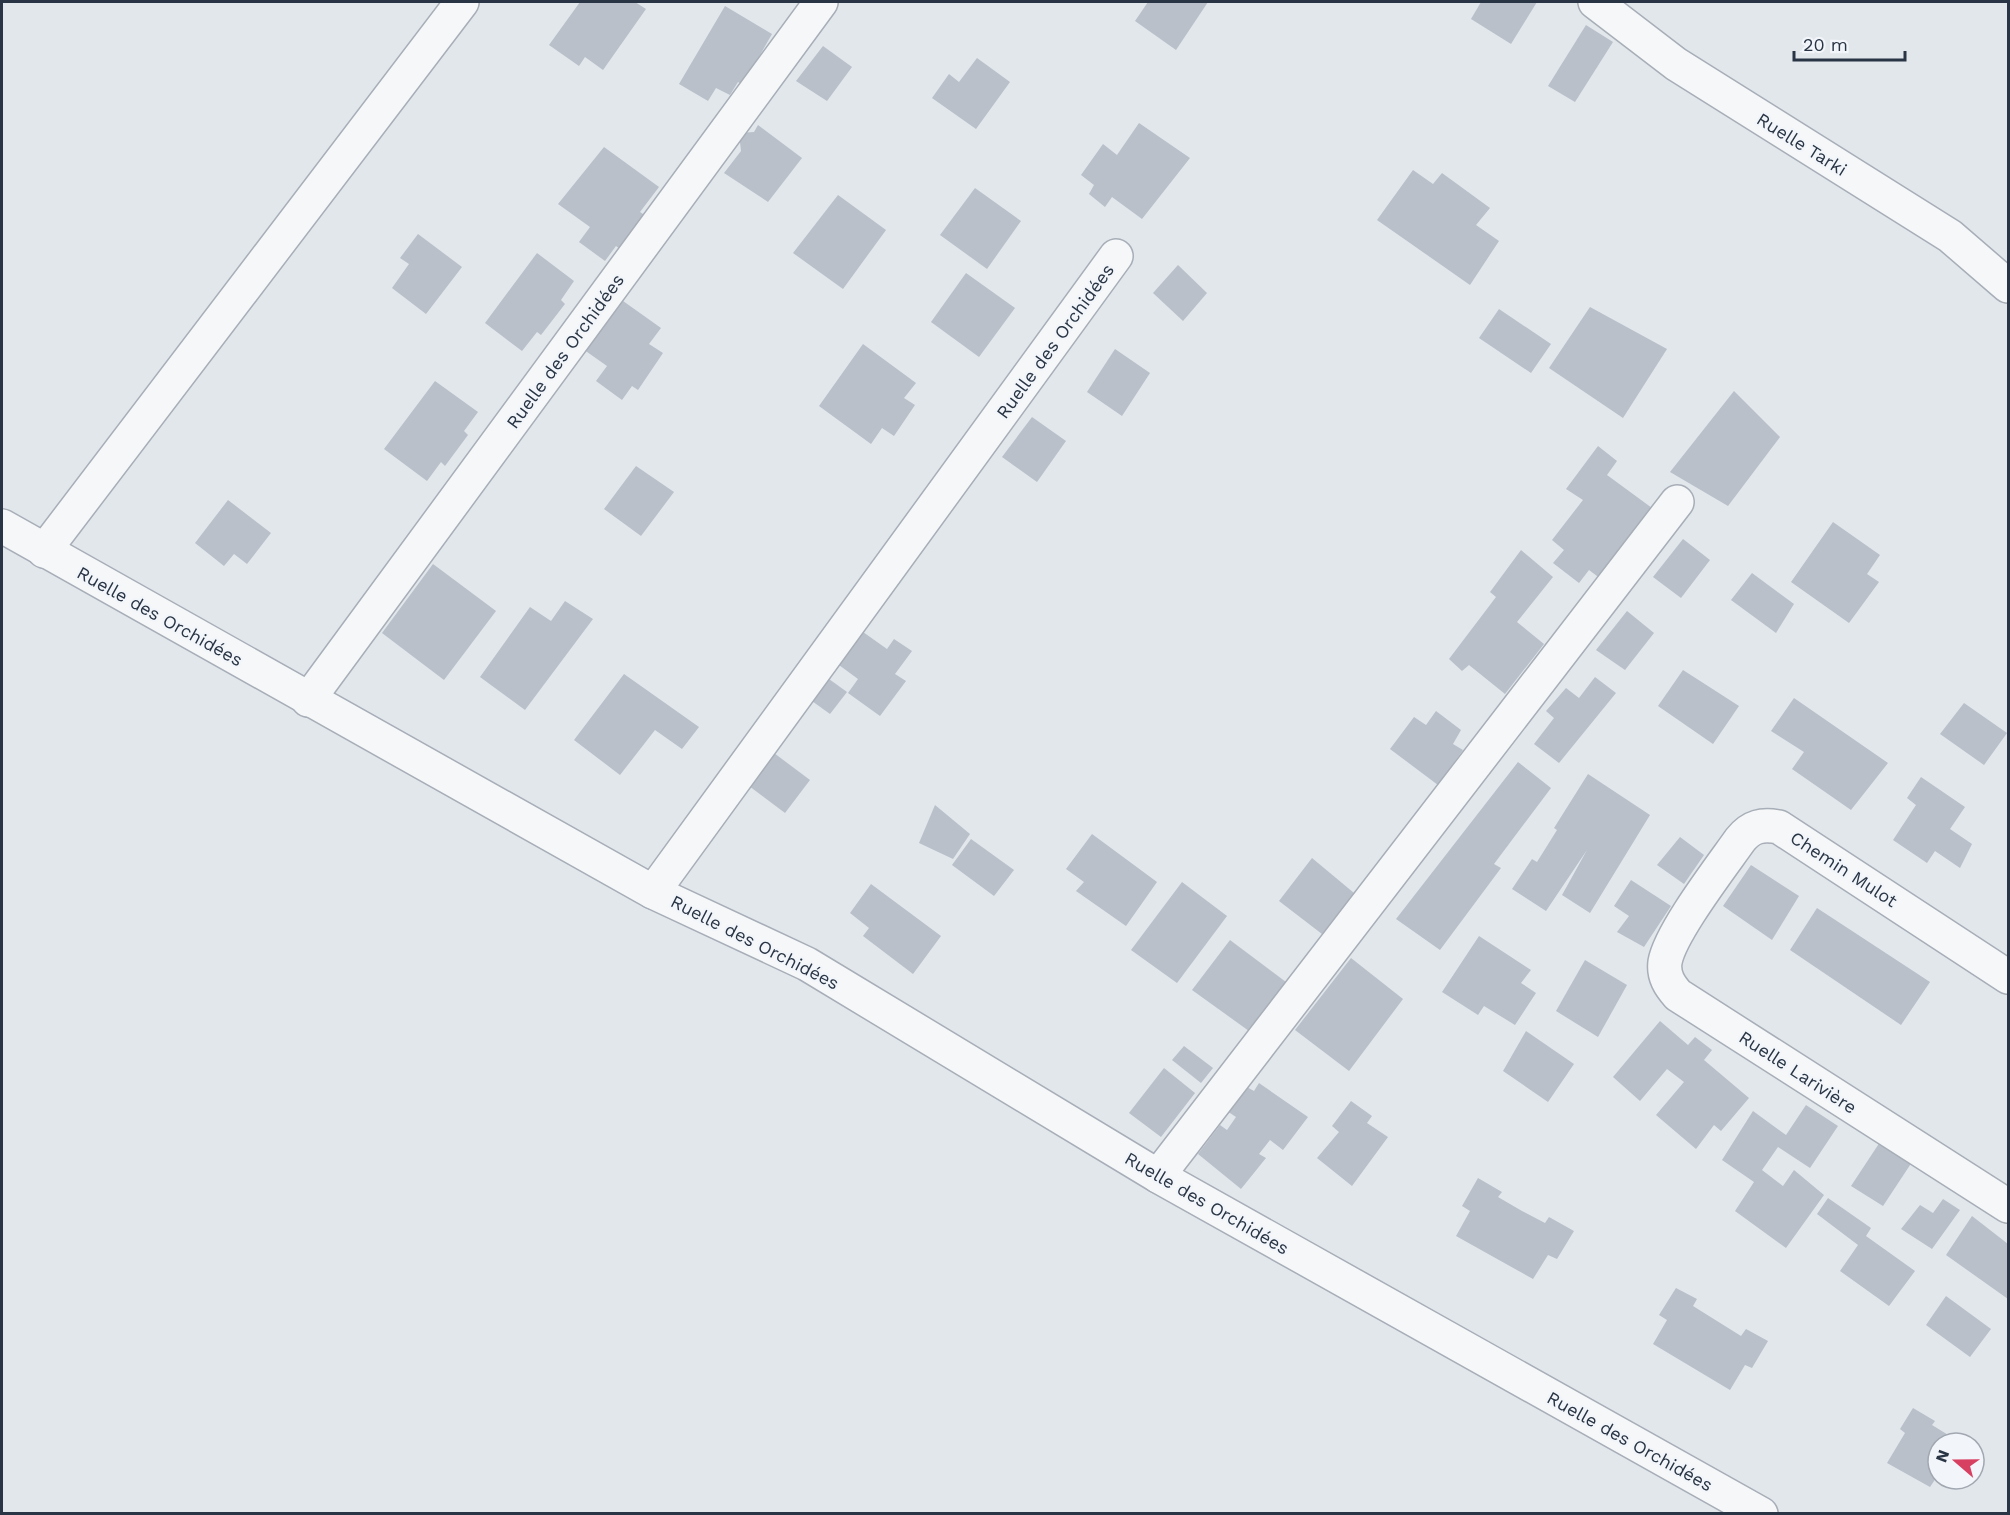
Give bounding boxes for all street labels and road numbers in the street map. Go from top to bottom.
street label: Ruelle Tarki [1753,108,1851,180]
street label: Ruelle des Orchidées [992,260,1118,422]
street label: Ruelle des Orchidées [502,270,628,432]
street label: Ruelle des Orchidées [74,562,246,670]
street label: Chemin Mulot [1787,827,1902,912]
street label: Ruelle des Orchidées [667,890,843,994]
street label: Ruelle Larivière [1735,1026,1861,1118]
street label: Ruelle des Orchidées [1121,1147,1293,1259]
street label: Ruelle des Orchidées [1544,1387,1716,1495]

